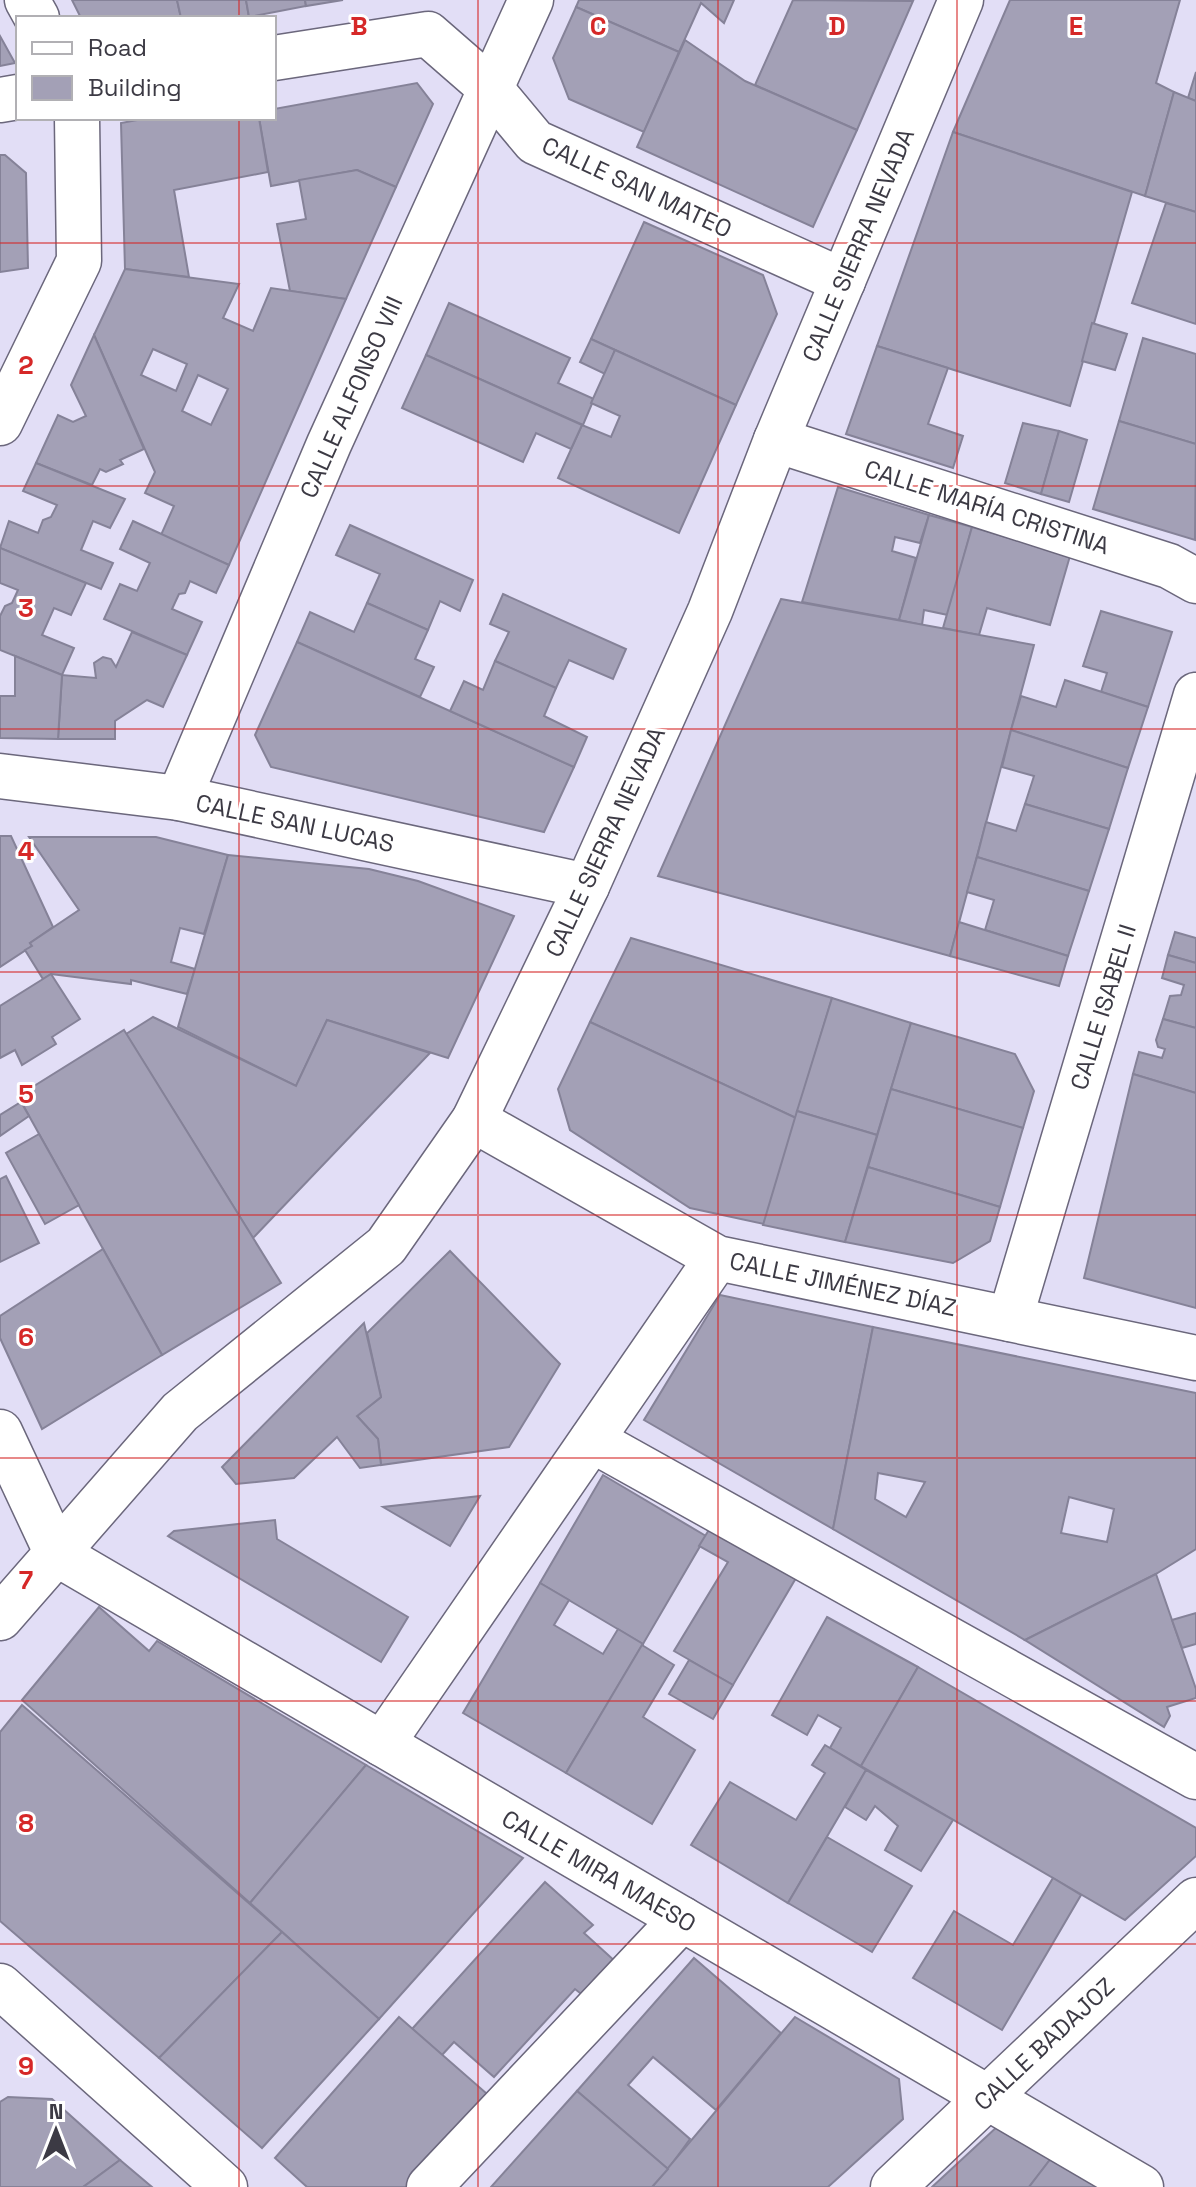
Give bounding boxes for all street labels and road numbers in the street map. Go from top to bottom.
street label: CALLE SIERRA NEVADA [795,124,921,366]
street label: CALLE SAN MATEO [537,129,737,245]
street label: CALLE ALFONSO VIII [293,291,409,503]
street label: CALLE MARÍA CRISTINA [861,453,1113,561]
street label: CALLE SIERRA NEVADA [538,722,672,962]
street label: CALLE SAN LUCAS [193,787,397,859]
street label: CALLE ISABEL II [1063,920,1143,1094]
street label: CALLE JIMÉNEZ DÍAZ [727,1245,959,1323]
street label: CALLE MIRA MAESO [496,1803,702,1939]
street label: CALLE BADAJOZ [967,1971,1121,2117]

